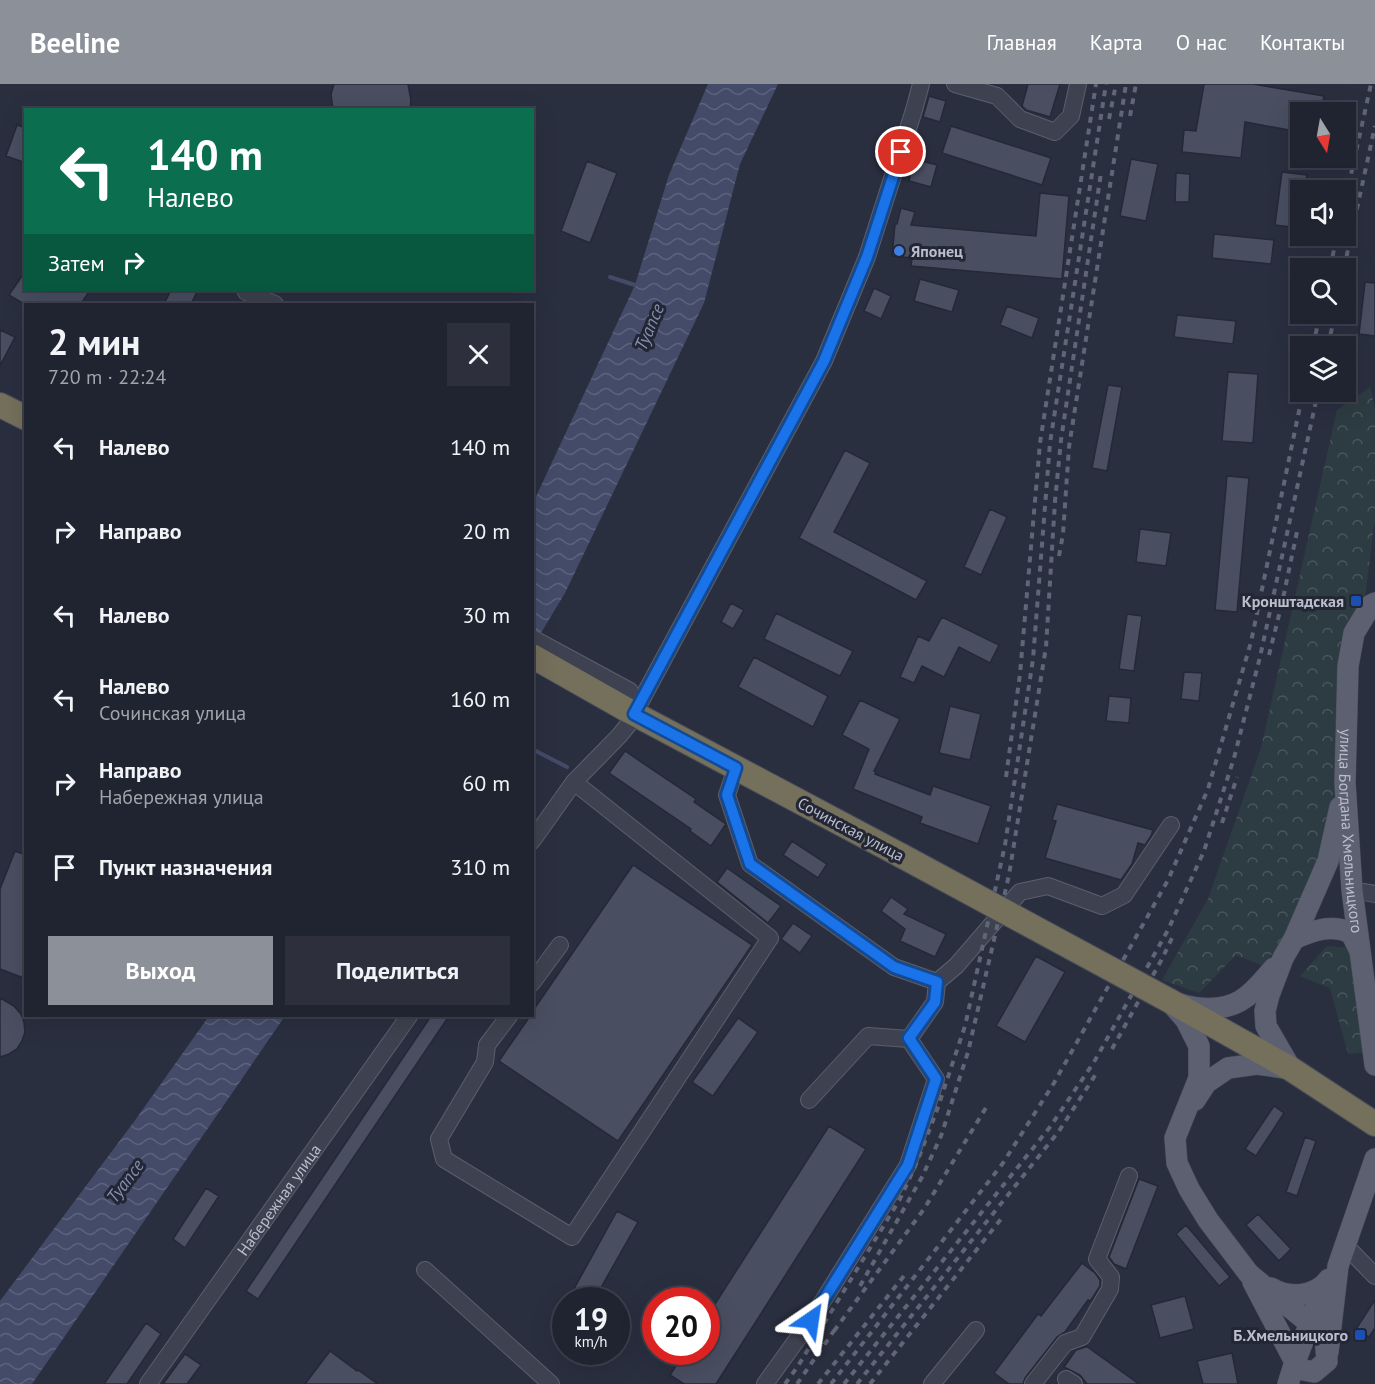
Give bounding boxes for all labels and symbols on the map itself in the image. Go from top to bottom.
north arrow [1290,102,1356,168]
pin [875,126,926,177]
place label: Японец [911,241,963,261]
marker: Японец [892,244,906,258]
water label: Туапсе [629,299,669,354]
place label: Кронштадская [1242,591,1344,611]
marker: Кронштадская [1349,594,1363,608]
street label: улица Богдана Хмельницкого [1335,728,1368,934]
street label: Сочинская улица [794,793,908,865]
street label: Набережная улица [232,1140,325,1259]
water label: Туапсе [101,1154,149,1207]
speed limit sign: 20 [642,1287,720,1365]
position arrow [779,1288,843,1352]
place label: Б.Хмельницкого [1233,1325,1348,1345]
marker: Б.Хмельницкого [1353,1328,1367,1342]

